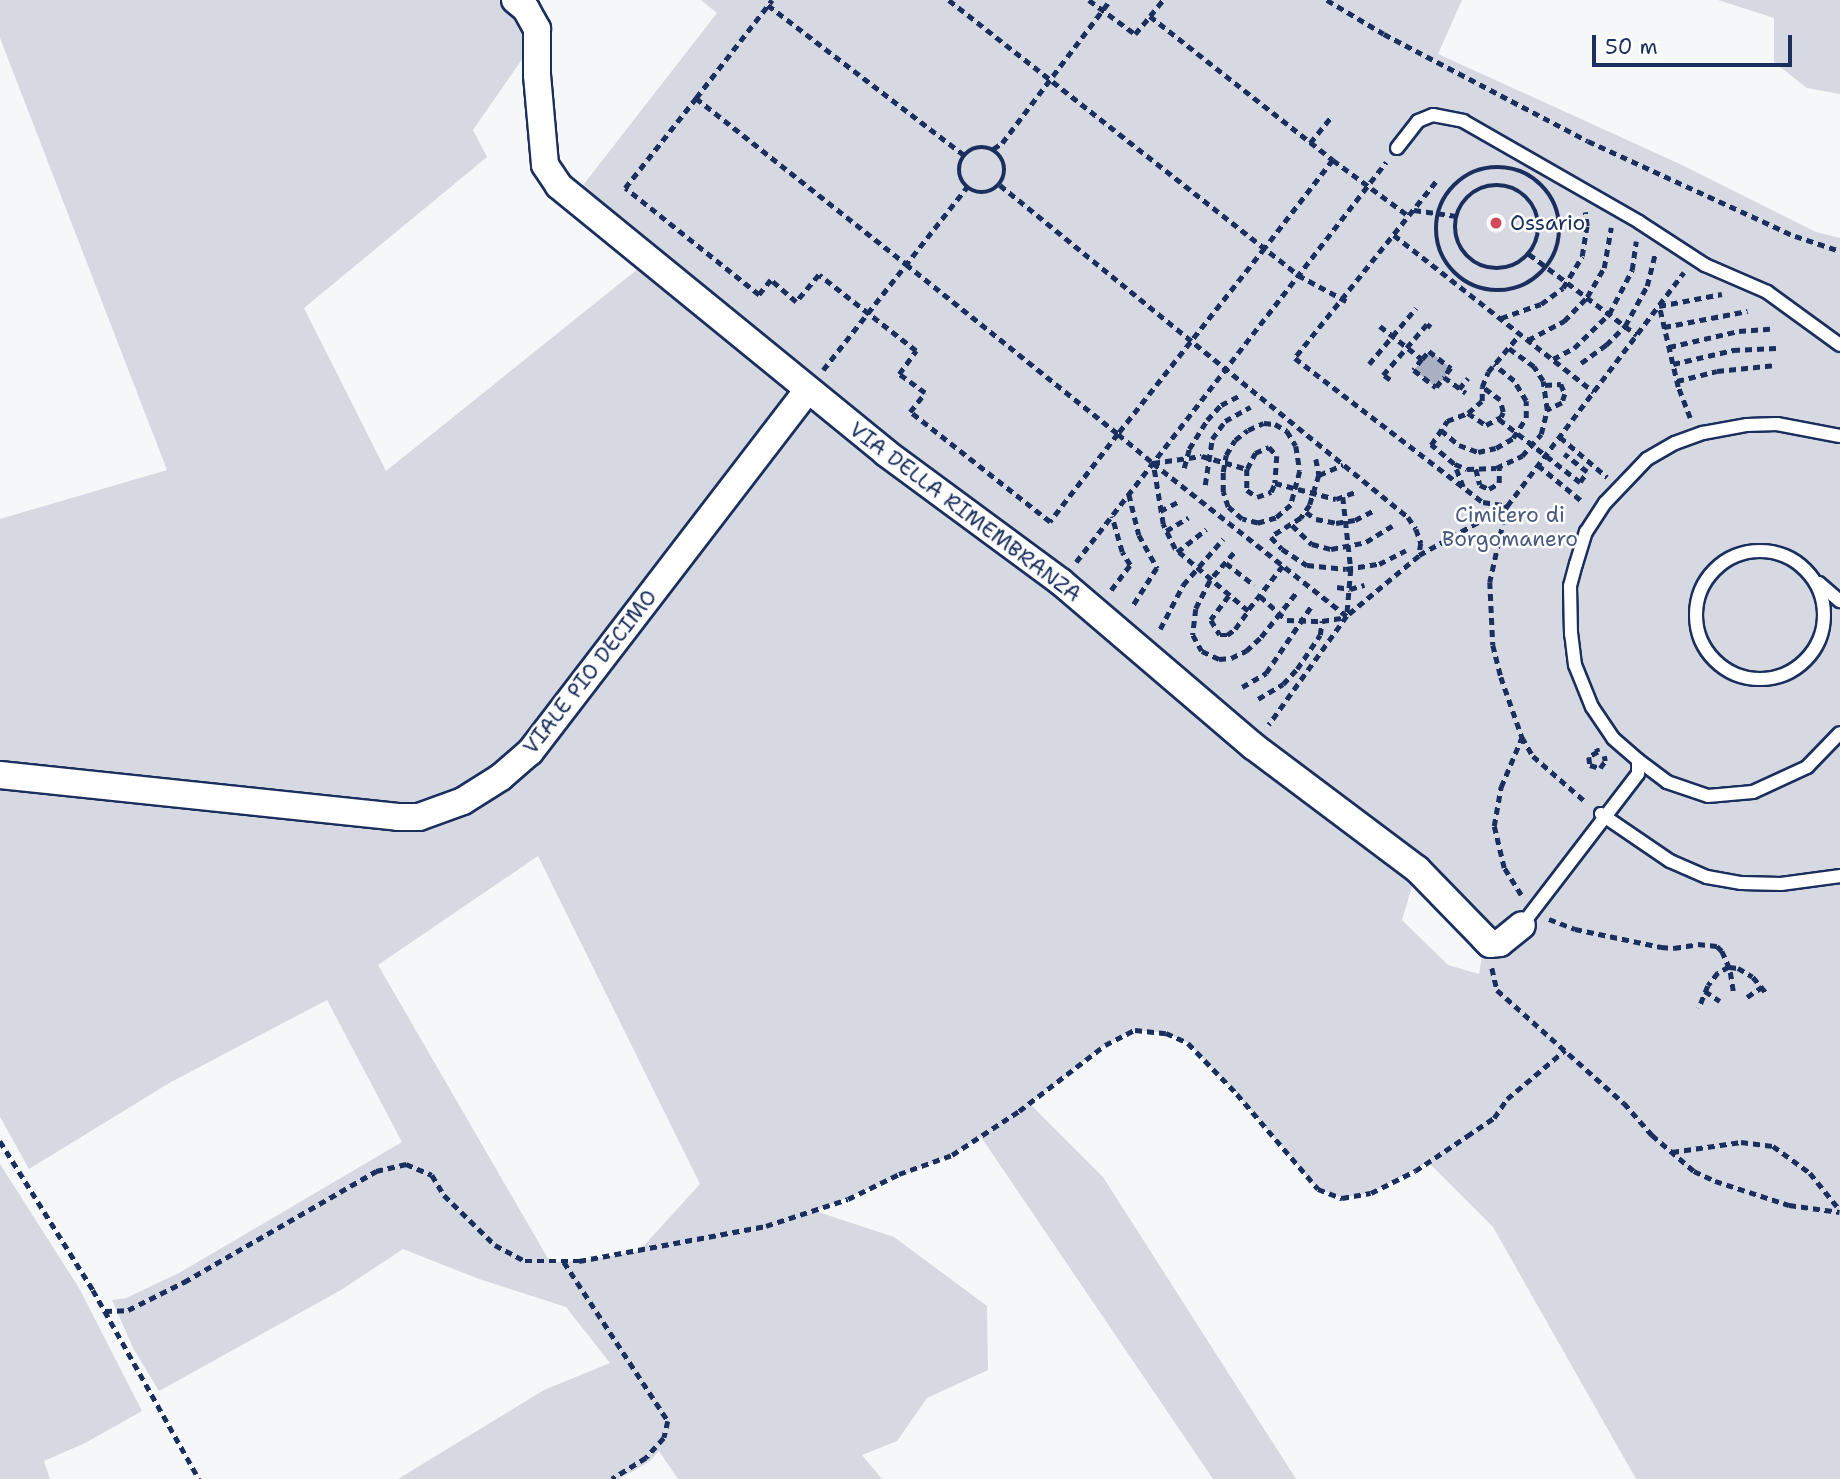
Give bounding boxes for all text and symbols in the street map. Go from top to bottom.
scale bar [1595,21,1794,65]
text: 50 m [1605,33,1658,61]
place label: Ossario [1510,210,1585,236]
marker: Ossario [1488,215,1504,231]
street label: VIA DELLA RIMEMBRANZA [844,417,1086,607]
park label: Cimitero di Borgomanero [1442,502,1578,552]
street label: VIALE PIO DECIMO [518,585,662,759]

